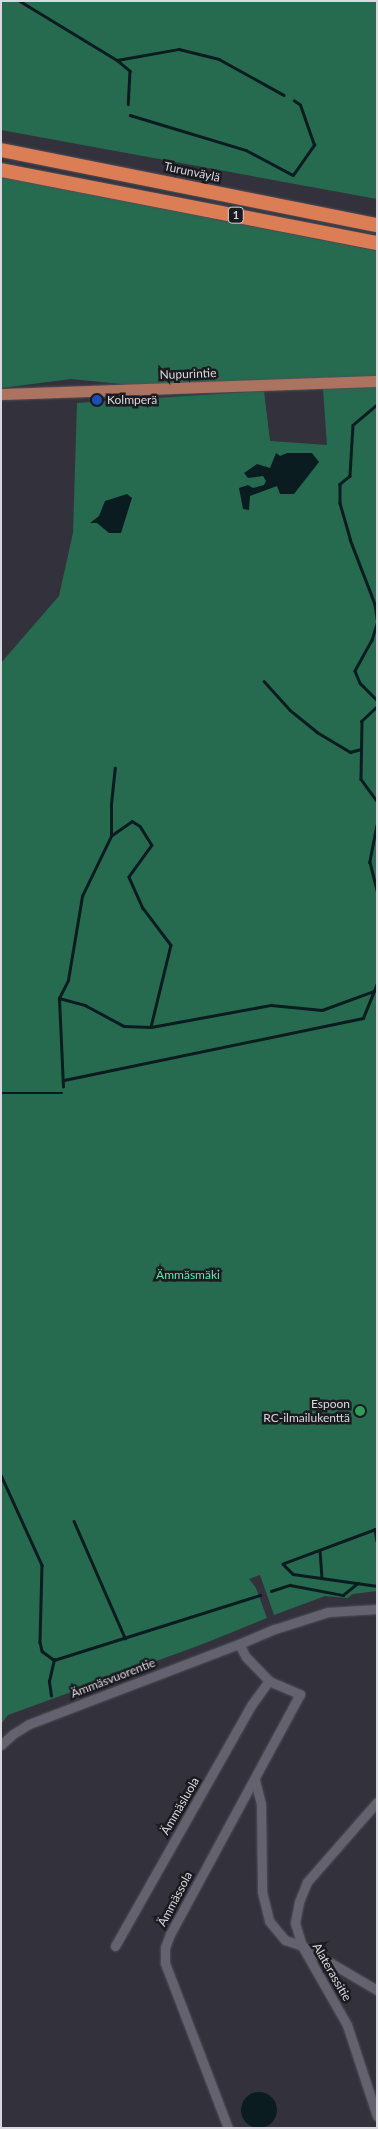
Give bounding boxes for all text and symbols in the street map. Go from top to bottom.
street label: Turunväylä [163,159,221,185]
road number: 1 [227,206,245,224]
street label: Nupurintie [159,366,217,382]
place label: Kolmperä [107,393,157,407]
marker: Kolmperä [91,394,103,406]
park label: Ämmäsmäki [156,1268,220,1282]
place label: Espoon RC-ilmailukenttä [263,1397,350,1425]
marker: Espoon RC-ilmailukenttä [354,1405,366,1417]
street label: Ämmäsvuorentie [69,1655,157,1701]
street label: Ämmäsluola [158,1775,202,1837]
street label: Ämmässola [155,1869,195,1929]
street label: Alaterassitie [310,1940,354,2004]

